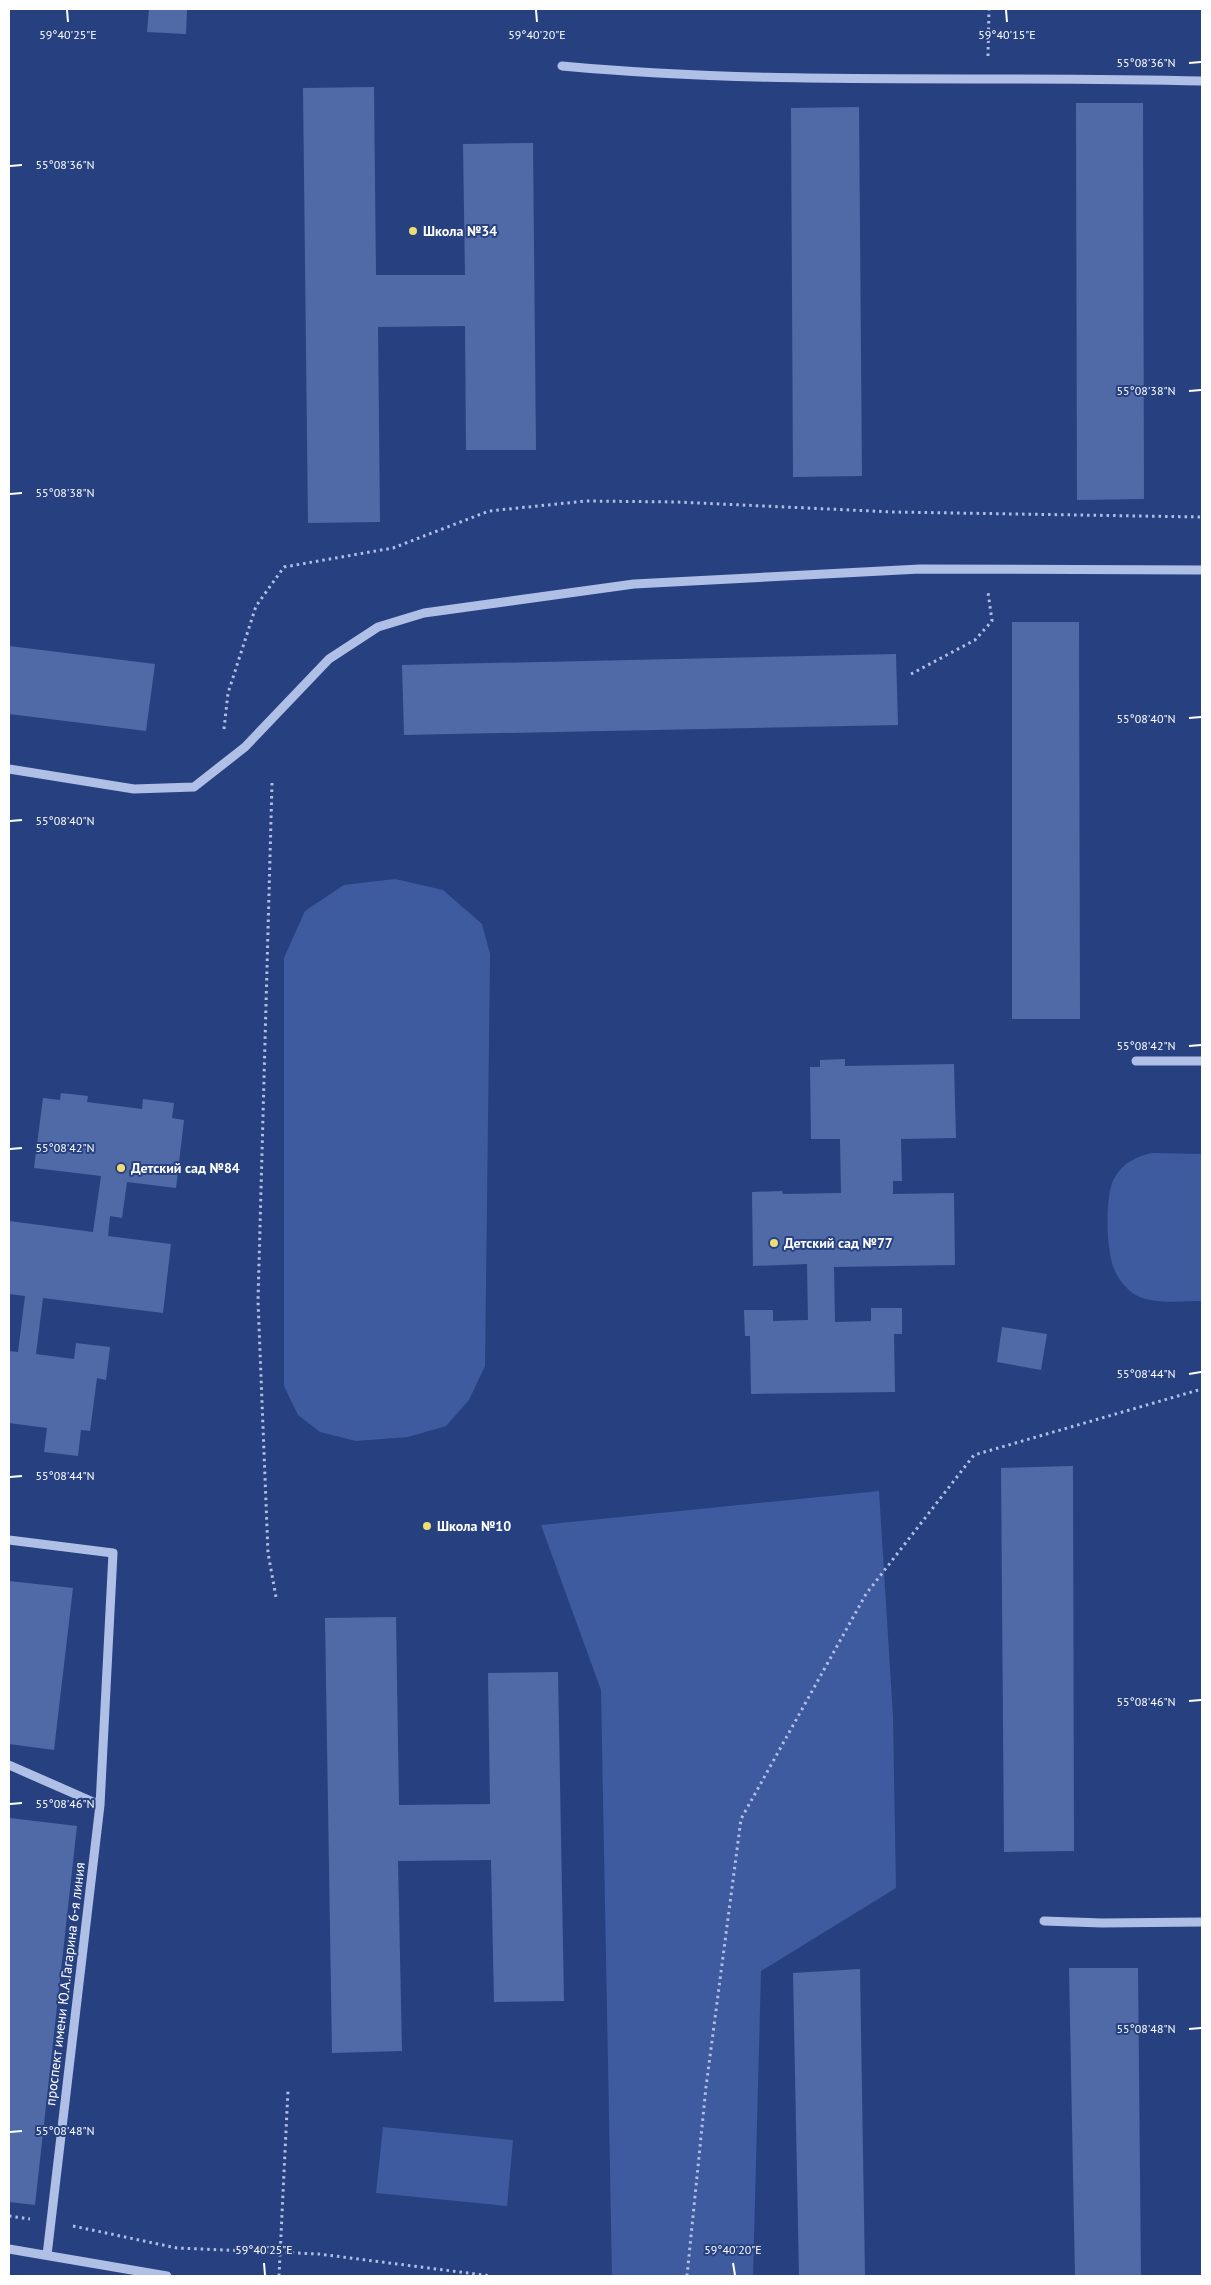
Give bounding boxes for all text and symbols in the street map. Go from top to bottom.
text: 59°40'25"E [39,27,97,42]
text: 59°40'20"E [508,27,566,42]
text: 59°40'15"E [978,27,1036,42]
text: 55°08'36"N [1116,55,1176,70]
text: 55°08'36"N [35,157,95,172]
place label: Школа №34 [423,222,497,240]
marker: Школа №34 [407,225,419,237]
text: 55°08'38"N [1116,383,1176,398]
text: 55°08'38"N [35,485,95,500]
text: 55°08'40"N [1116,711,1176,726]
text: 55°08'40"N [35,813,95,828]
text: 55°08'42"N [1116,1038,1176,1053]
text: 55°08'42"N [35,1140,95,1155]
place label: Детский сад №84 [131,1159,240,1177]
marker: Детский сад №84 [115,1162,127,1174]
place label: Детский сад №77 [784,1234,893,1252]
marker: Детский сад №77 [768,1237,780,1249]
text: 55°08'44"N [1116,1366,1176,1381]
text: 55°08'44"N [35,1468,95,1483]
place label: Школа №10 [437,1517,511,1535]
marker: Школа №10 [421,1520,433,1532]
text: 55°08'46"N [1116,1694,1176,1709]
text: 55°08'46"N [35,1796,95,1811]
street label: проспект имени Ю.А.Гагарина 6-я линия [41,1861,89,2107]
text: 55°08'48"N [1116,2021,1176,2036]
text: 55°08'48"N [35,2123,95,2138]
text: 59°40'25"E [235,2242,293,2257]
text: 59°40'20"E [704,2242,762,2257]

